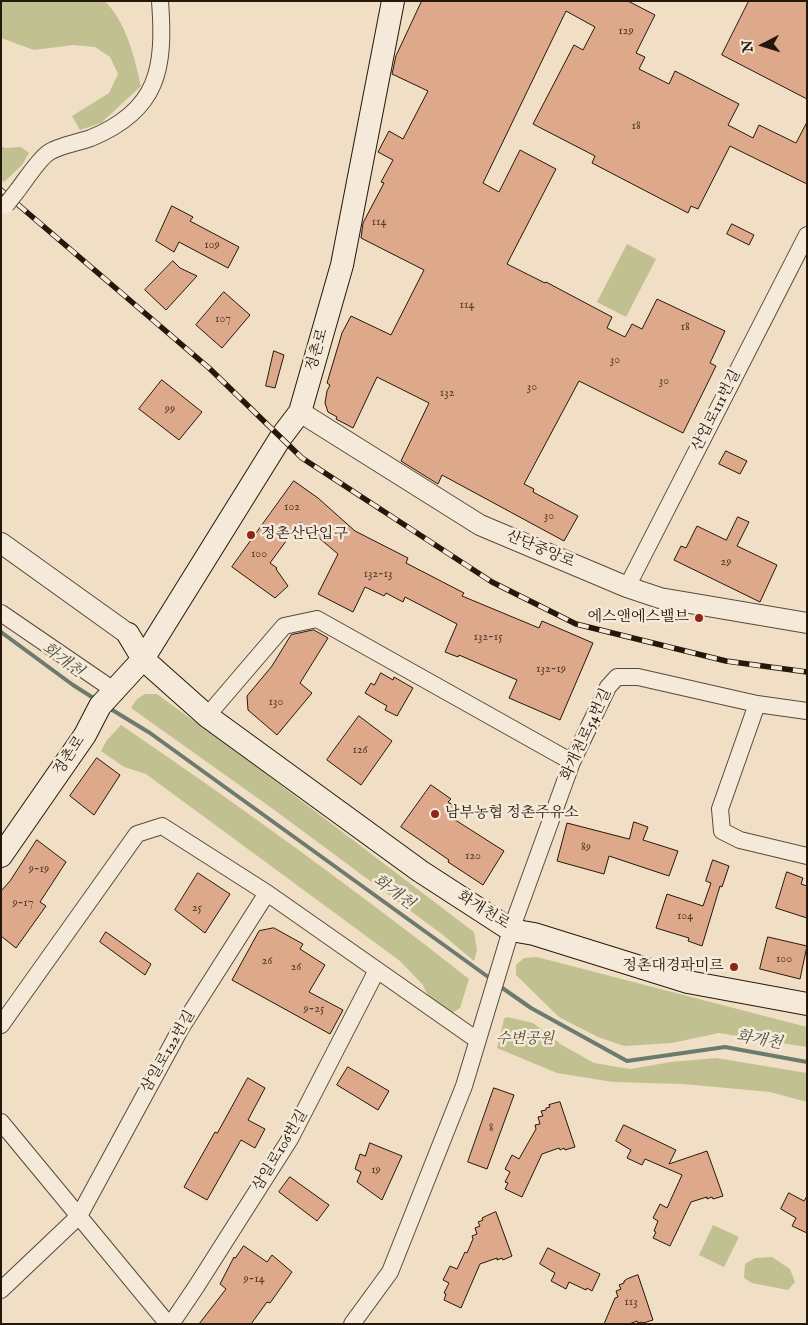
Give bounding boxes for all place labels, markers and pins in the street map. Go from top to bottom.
place label: 정촌산단입구 [261,526,348,544]
marker: 정촌산단입구 [245,529,257,541]
place label: 에스앤에스밸브 [588,609,689,627]
marker: 에스앤에스밸브 [693,612,705,624]
place label: 남부농협 정촌주유소 [445,805,579,823]
marker: 남부농협 정촌주유소 [429,808,441,820]
place label: 정촌대경파미르 [623,958,724,976]
marker: 정촌대경파미르 [728,961,740,973]

